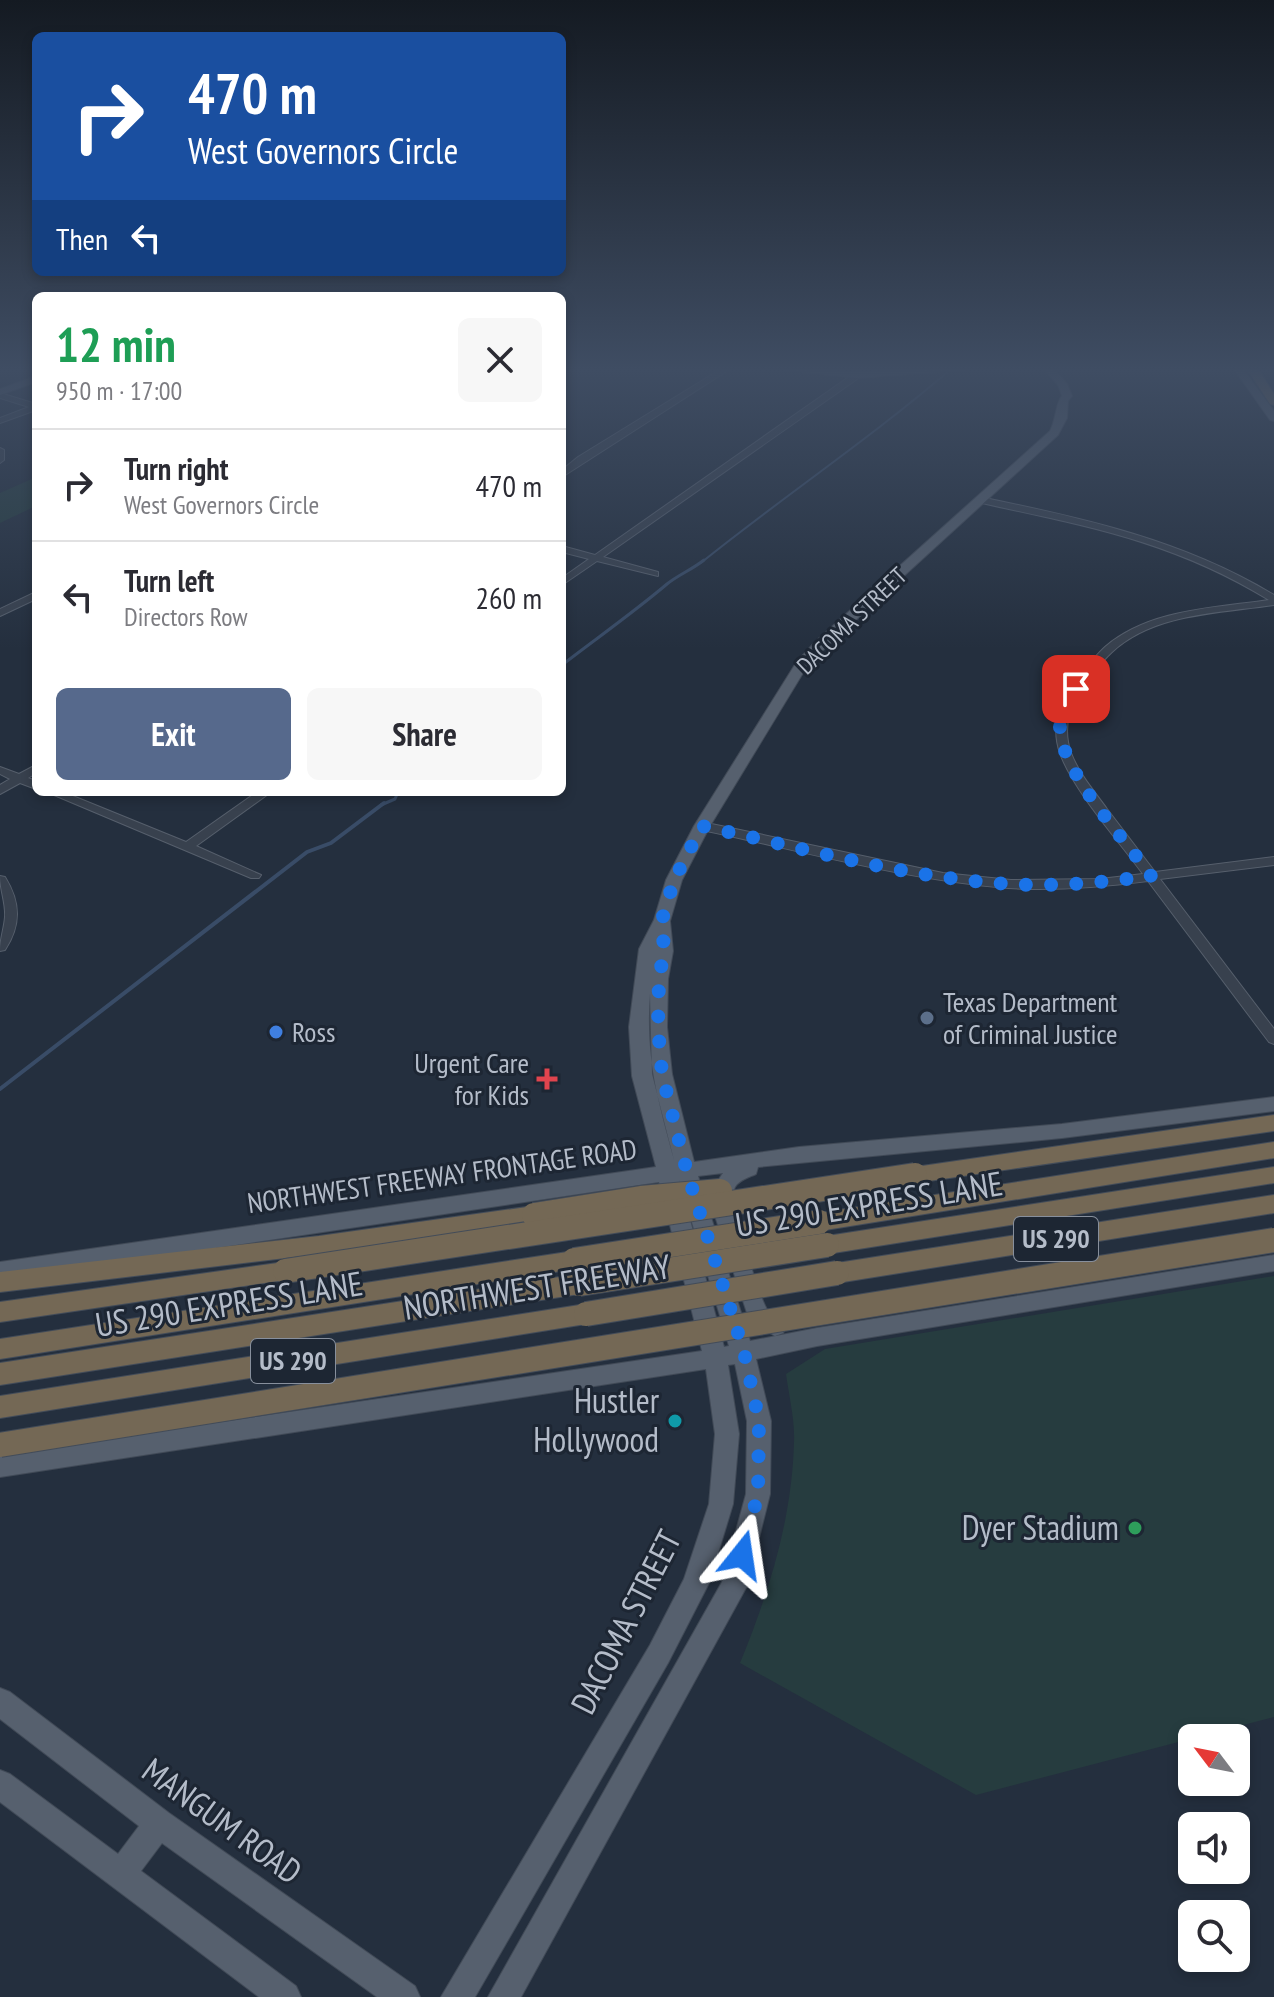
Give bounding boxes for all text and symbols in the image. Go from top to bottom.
text: 470 m [188,57,317,129]
icon: right [56,64,160,168]
text: West Governors Circle [188,127,458,174]
icon: left [124,216,168,260]
text: Then [56,219,108,258]
text: 12 min [56,313,176,375]
button: close [458,318,542,402]
text: 950 m · 17:00 [56,374,182,407]
text: Turn right [124,449,228,488]
icon: right [56,463,100,507]
text: 470 m [476,466,542,505]
text: West Governors Circle [124,488,319,521]
street label: DACOMA STREET [790,560,913,681]
text: Turn left [124,561,214,600]
icon: left [56,575,100,619]
text: 260 m [476,578,542,617]
text: Directors Row [124,600,248,633]
pin [1042,655,1110,723]
icon: arrive [1054,667,1098,711]
button: Exit [56,688,291,780]
button: Share [307,688,542,780]
place label: Texas Department of Criminal Justice [943,983,1118,1052]
marker: Texas Department of Criminal Justice [918,1009,936,1027]
place label: Ross [292,1013,335,1050]
marker: Ross [267,1023,285,1041]
place label: Urgent Care for Kids [414,1044,529,1113]
marker: Urgent Care for Kids [536,1068,558,1090]
street label: NORTHWEST FREEWAY FRONTAGE ROAD [245,1130,639,1221]
street label: US 290 EXPRESS LANE [732,1160,1006,1246]
road number: US 290 [1014,1217,1098,1261]
street label: NORTHWEST FREEWAY [400,1243,674,1329]
street label: US 290 EXPRESS LANE [92,1260,366,1346]
road number: US 290 [251,1339,335,1383]
place label: Hustler Hollywood [533,1378,660,1461]
marker: Hustler Hollywood [666,1412,684,1430]
place label: Dyer Stadium [962,1505,1119,1549]
position arrow [700,1513,784,1597]
marker: Dyer Stadium [1126,1519,1144,1537]
street label: DACOMA STREET [560,1522,690,1721]
north arrow [1178,1724,1250,1796]
map controls [1178,1724,1250,1972]
street label: MANGUM ROAD [134,1748,311,1893]
button: sound [1178,1812,1250,1884]
button: search [1178,1900,1250,1972]

